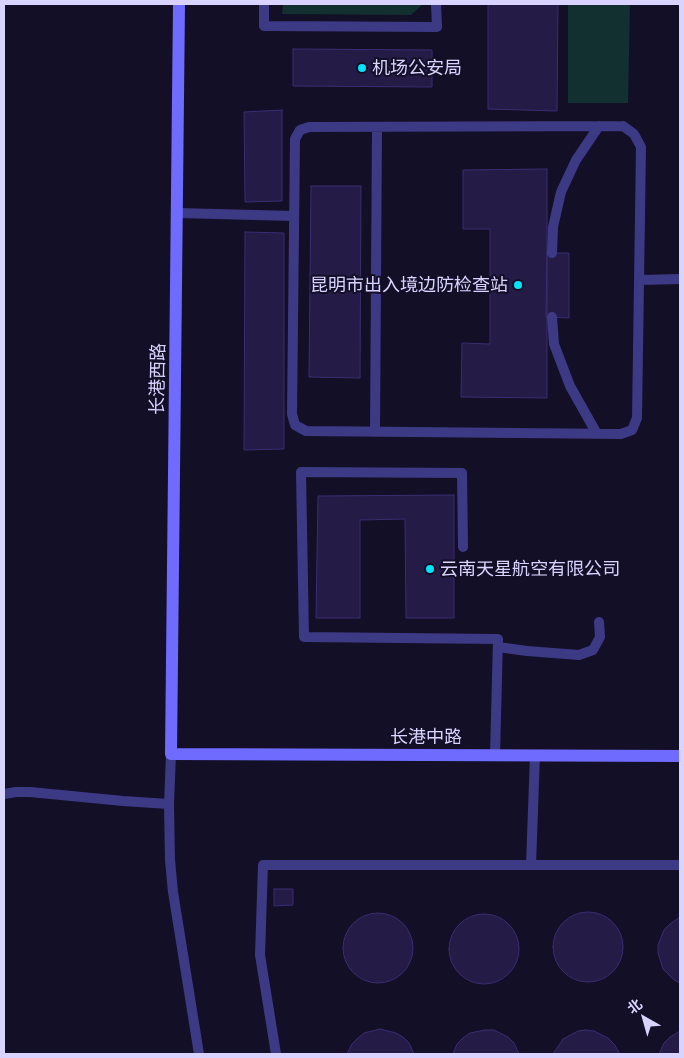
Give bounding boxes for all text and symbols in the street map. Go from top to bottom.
place label: 机场公安局 [372,57,462,79]
marker: 机场公安局 [356,62,368,74]
place label: 昆明市出入境边防检查站 [310,274,508,296]
marker: 昆明市出入境边防检查站 [512,279,524,291]
street label: 长港西路 [147,343,169,415]
place label: 云南天星航空有限公司 [440,558,620,580]
marker: 云南天星航空有限公司 [424,563,436,575]
street label: 长港中路 [390,726,462,748]
north arrow [619,993,669,1043]
text: 北 [624,996,645,1017]

